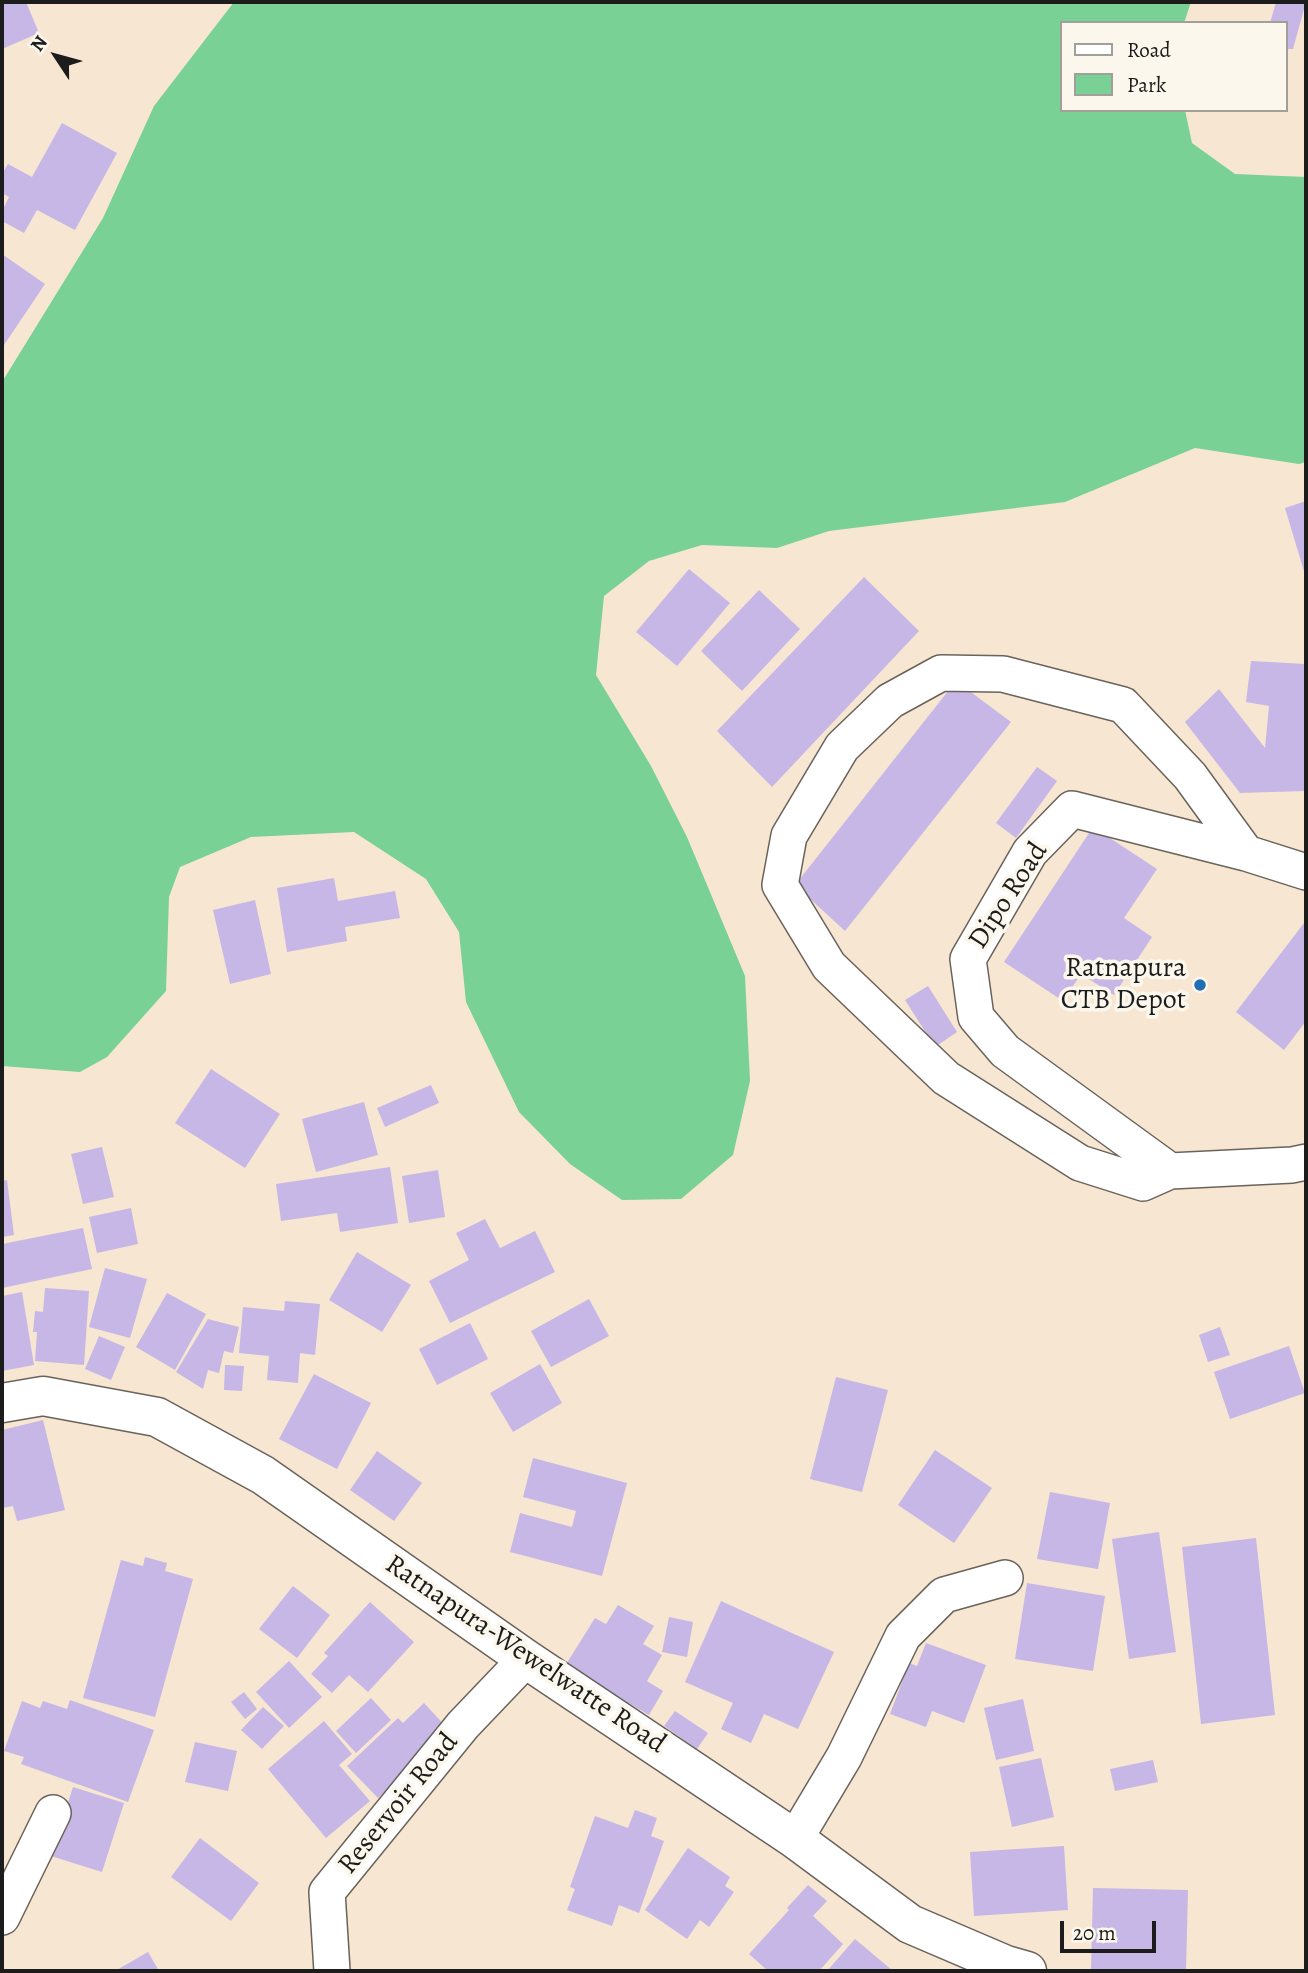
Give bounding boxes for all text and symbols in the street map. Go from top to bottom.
north arrow [21,21,91,91]
legend [1060,21,1287,112]
text: N [24,30,54,57]
text: Road [1127,36,1171,64]
text: Park [1127,71,1166,99]
street label: Dipo Road [962,836,1056,956]
place label: Ratnapura CTB Depot [1061,952,1186,1018]
marker: Ratnapura CTB Depot [1192,977,1208,993]
street label: Ratnapura-Wewelwatte Road [378,1548,672,1762]
street label: Reservoir Road [332,1727,466,1881]
scale bar [1063,1906,1159,1950]
text: 20 m [1073,1919,1116,1947]

